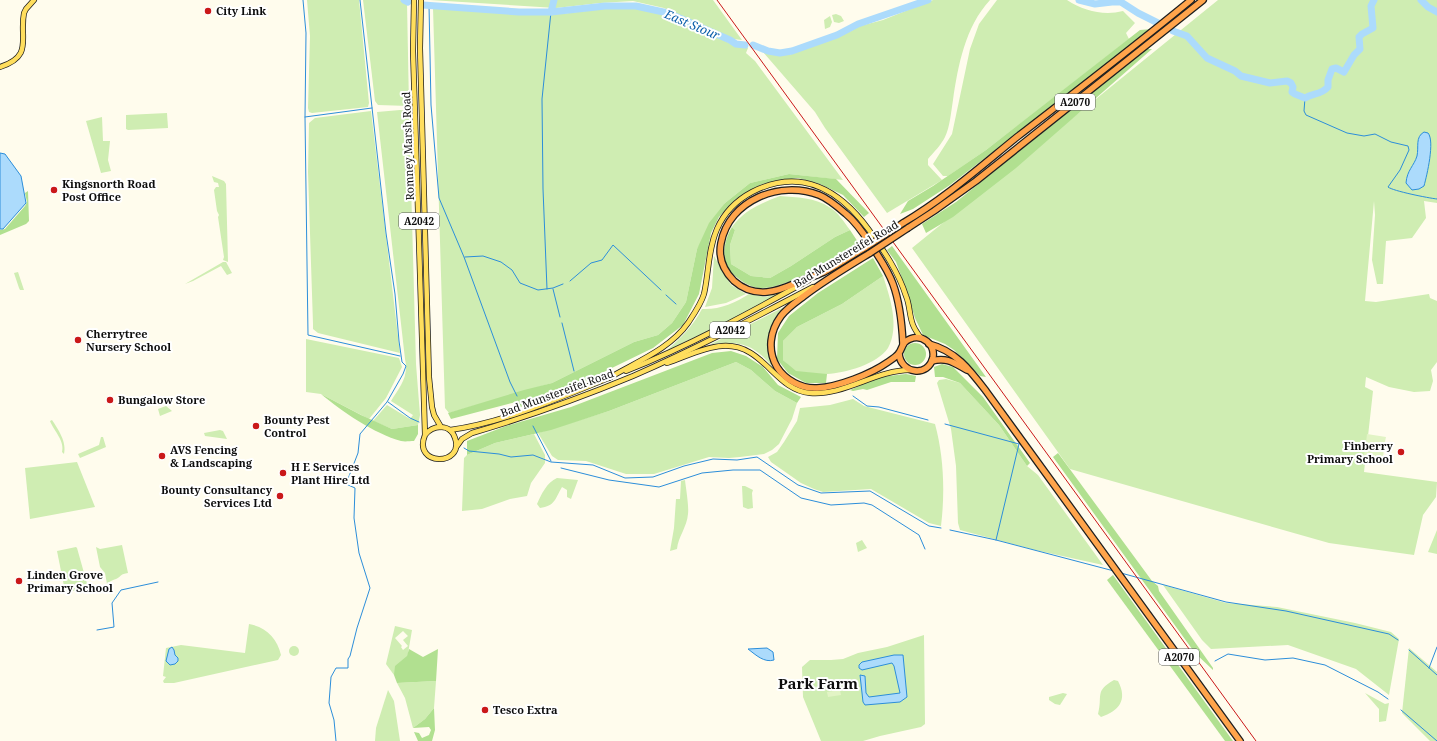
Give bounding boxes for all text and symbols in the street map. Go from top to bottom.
place label: City Link [216,3,266,18]
water label: East Stour [661,5,723,44]
marker: City Link [203,6,213,16]
street label: Romney Marsh Road [398,91,417,201]
road number: A2070 [1055,94,1095,110]
place label: Kingsnorth Road Post Office [62,176,156,204]
marker: Kingsnorth Road Post Office [49,185,59,195]
road number: A2042 [399,213,439,229]
street label: Bad Munstereifel Road [791,216,901,291]
road number: A2042 [710,322,750,338]
place label: Cherrytree Nursery School [86,326,171,354]
marker: Cherrytree Nursery School [73,335,83,345]
street label: Bad Munstereifel Road [498,365,616,420]
place label: Bungalow Store [118,392,205,407]
marker: Bungalow Store [105,395,115,405]
place label: Bounty Pest Control [264,412,330,440]
marker: Bounty Pest Control [251,421,261,431]
place label: Finberry Primary School [1307,438,1394,466]
place label: AVS Fencing & Landscaping [170,442,253,470]
marker: Finberry Primary School [1396,447,1406,457]
marker: AVS Fencing & Landscaping [157,451,167,461]
place label: H E Services Plant Hire Ltd [291,459,370,487]
marker: H E Services Plant Hire Ltd [278,468,288,478]
place label: Bounty Consultancy Services Ltd [161,482,273,510]
marker: Bounty Consultancy Services Ltd [275,491,285,501]
place label: Linden Grove Primary School [27,567,113,595]
marker: Linden Grove Primary School [14,576,24,586]
road number: A2070 [1159,649,1199,665]
district label: Park Farm [778,673,858,693]
place label: Tesco Extra [493,702,558,717]
marker: Tesco Extra [480,705,490,715]

